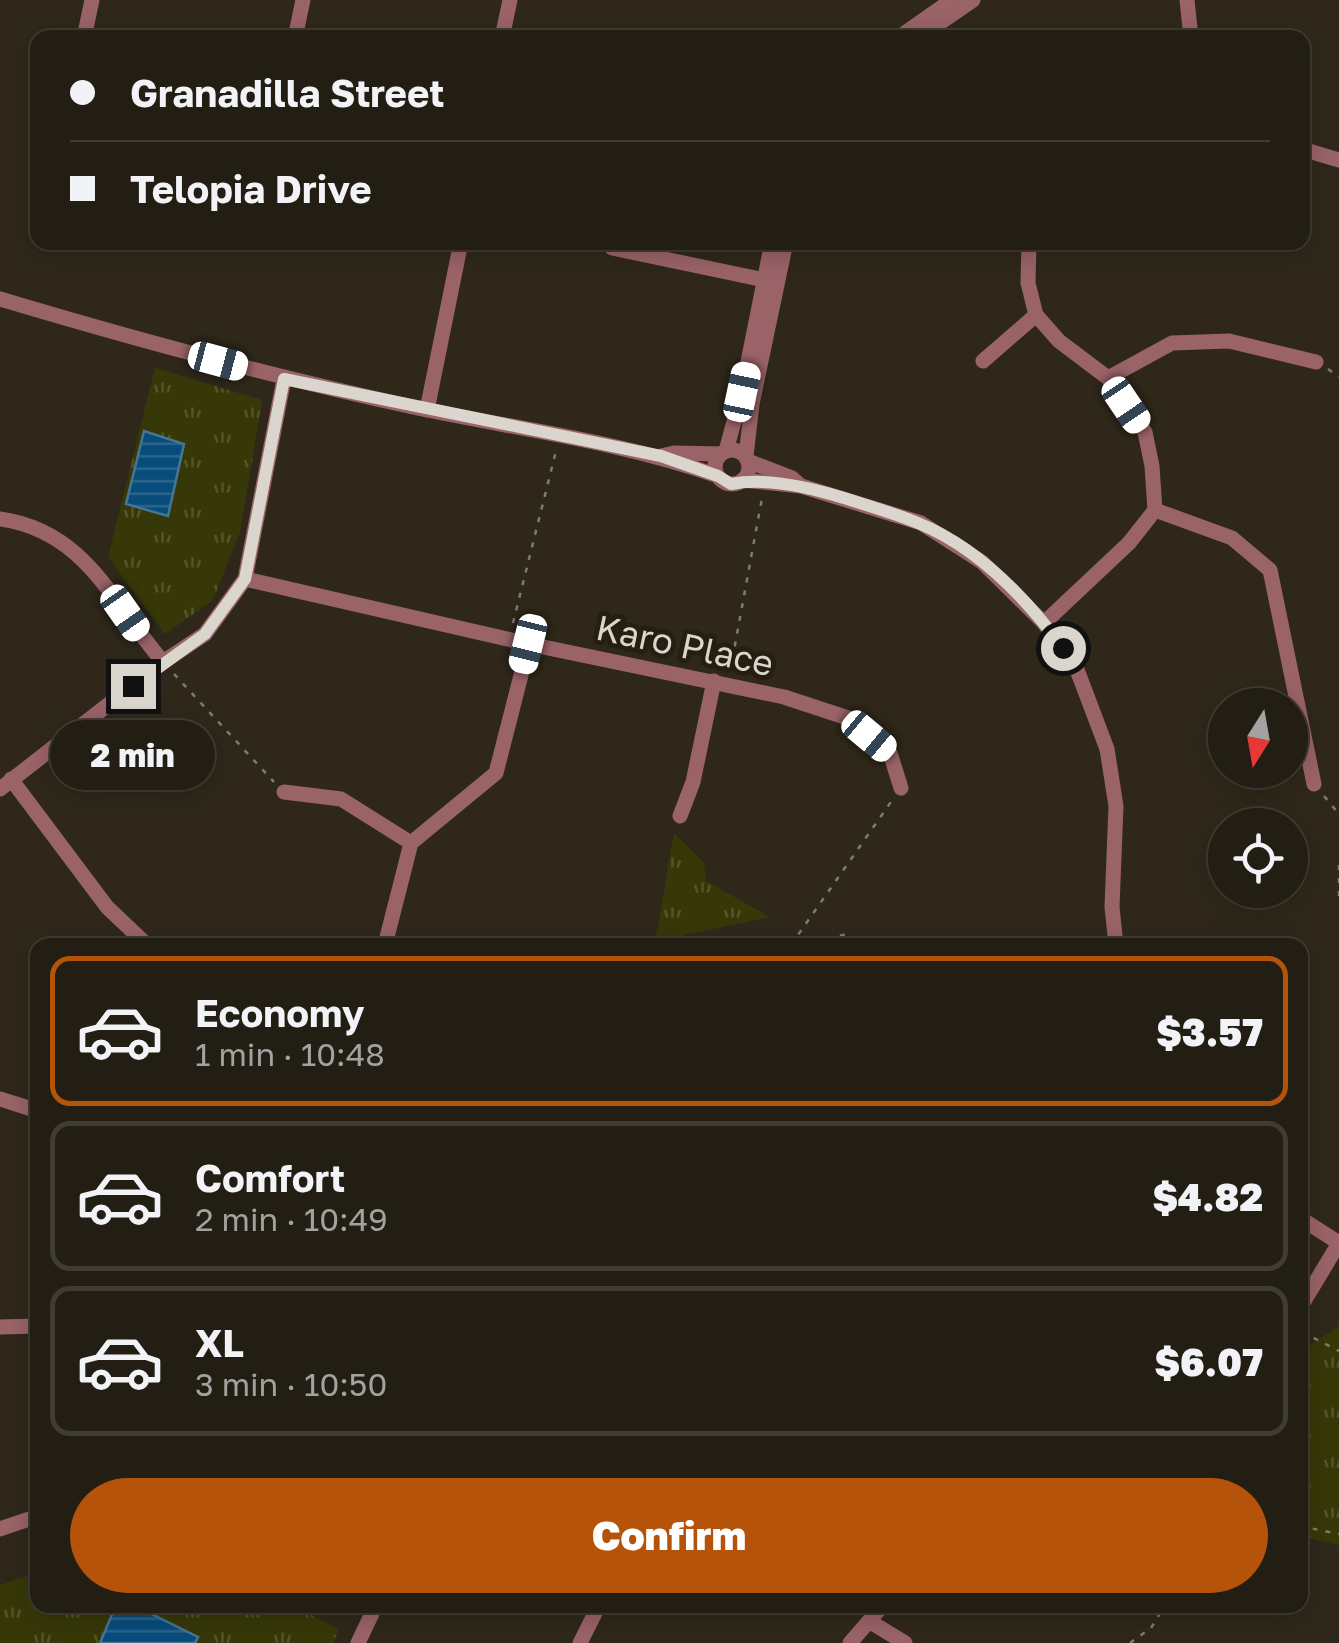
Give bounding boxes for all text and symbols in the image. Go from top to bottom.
text: Granadilla Street [130,70,444,115]
text: Telopia Drive [130,166,372,211]
car [185,339,251,383]
car [721,360,763,424]
car [1097,372,1155,438]
car [96,580,154,646]
street label: Karo Place [593,606,777,684]
car [506,611,550,677]
route start [1041,626,1086,671]
route end [111,664,156,709]
north arrow [1208,688,1308,788]
map controls [1208,688,1308,908]
car [836,705,902,767]
callout: 2 min [51,721,216,791]
text: 2 min [90,736,175,774]
button: locate [1208,808,1308,908]
icon: car [75,986,165,1076]
text: Economy [195,990,364,1035]
text: $3.57 [1156,1009,1263,1054]
text: 1 min · 10:48 [195,1035,385,1073]
icon: car [75,1151,165,1241]
text: Comfort [195,1155,345,1200]
text: $4.82 [1152,1174,1263,1219]
text: 2 min · 10:49 [195,1200,388,1238]
icon: car [75,1316,165,1406]
text: XL [195,1320,244,1365]
text: $6.07 [1154,1339,1263,1384]
text: 3 min · 10:50 [195,1365,387,1403]
button: Confirm [70,1478,1268,1593]

